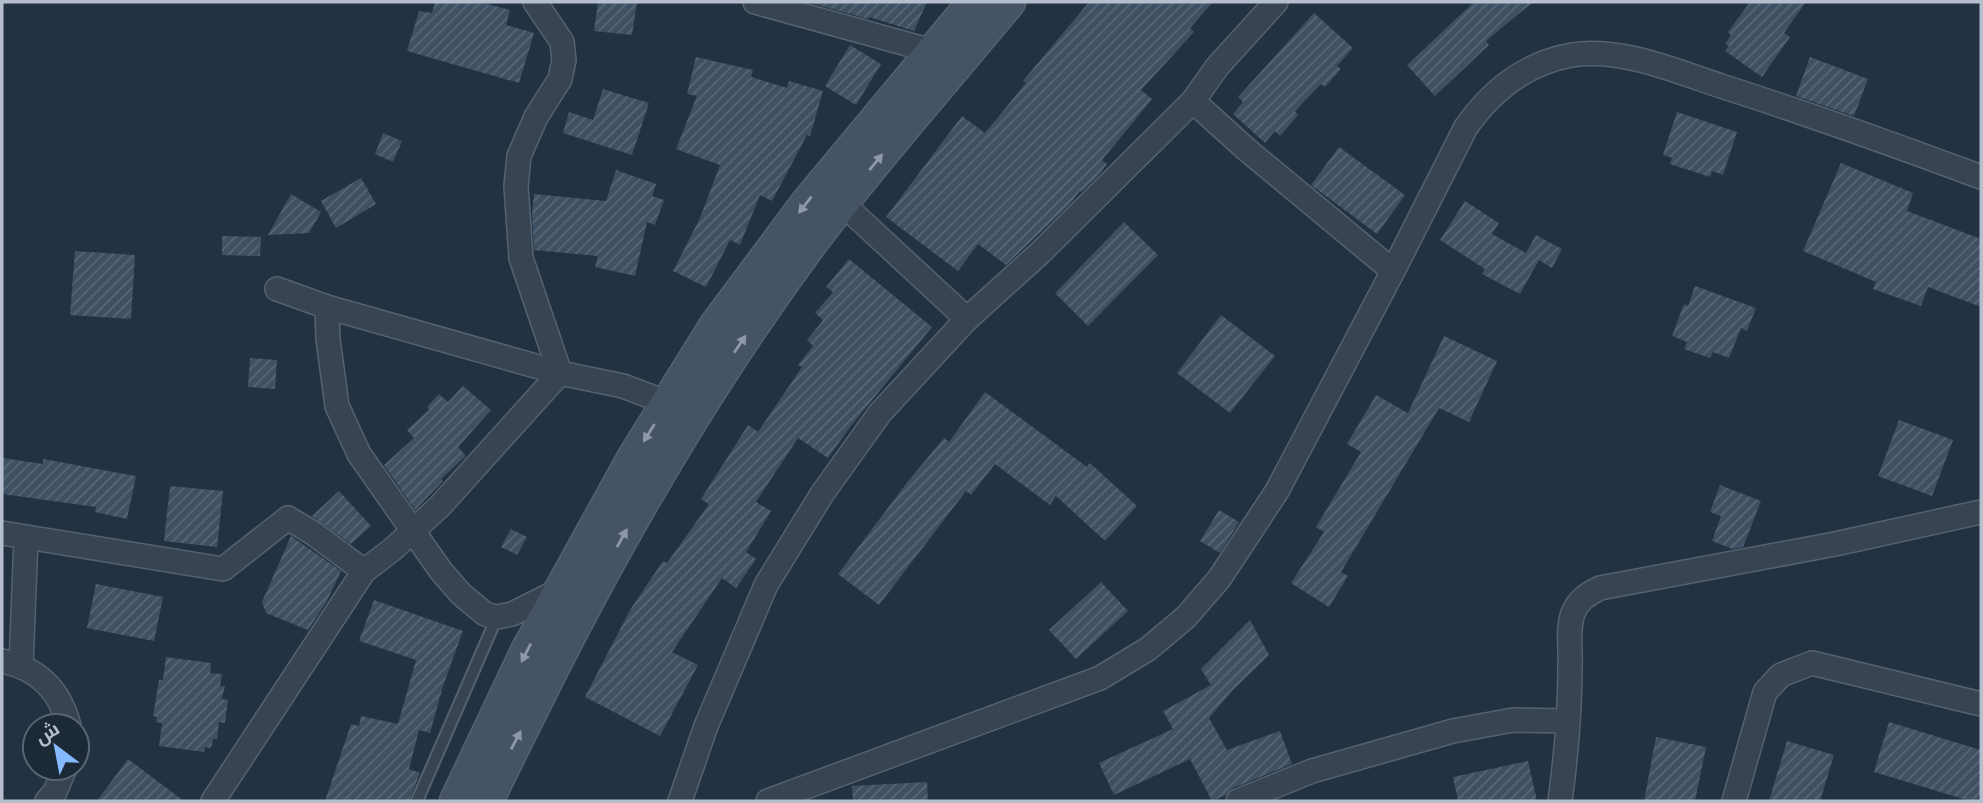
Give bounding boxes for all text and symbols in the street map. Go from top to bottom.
one-way arrow [869,153,883,171]
one-way arrow [798,196,813,214]
one-way arrow [734,334,747,354]
one-way arrow [643,424,656,443]
one-way arrow [616,528,627,548]
one-way arrow [521,643,532,663]
north arrow [21,712,91,782]
text: ش [32,718,64,749]
one-way arrow [510,730,522,749]

